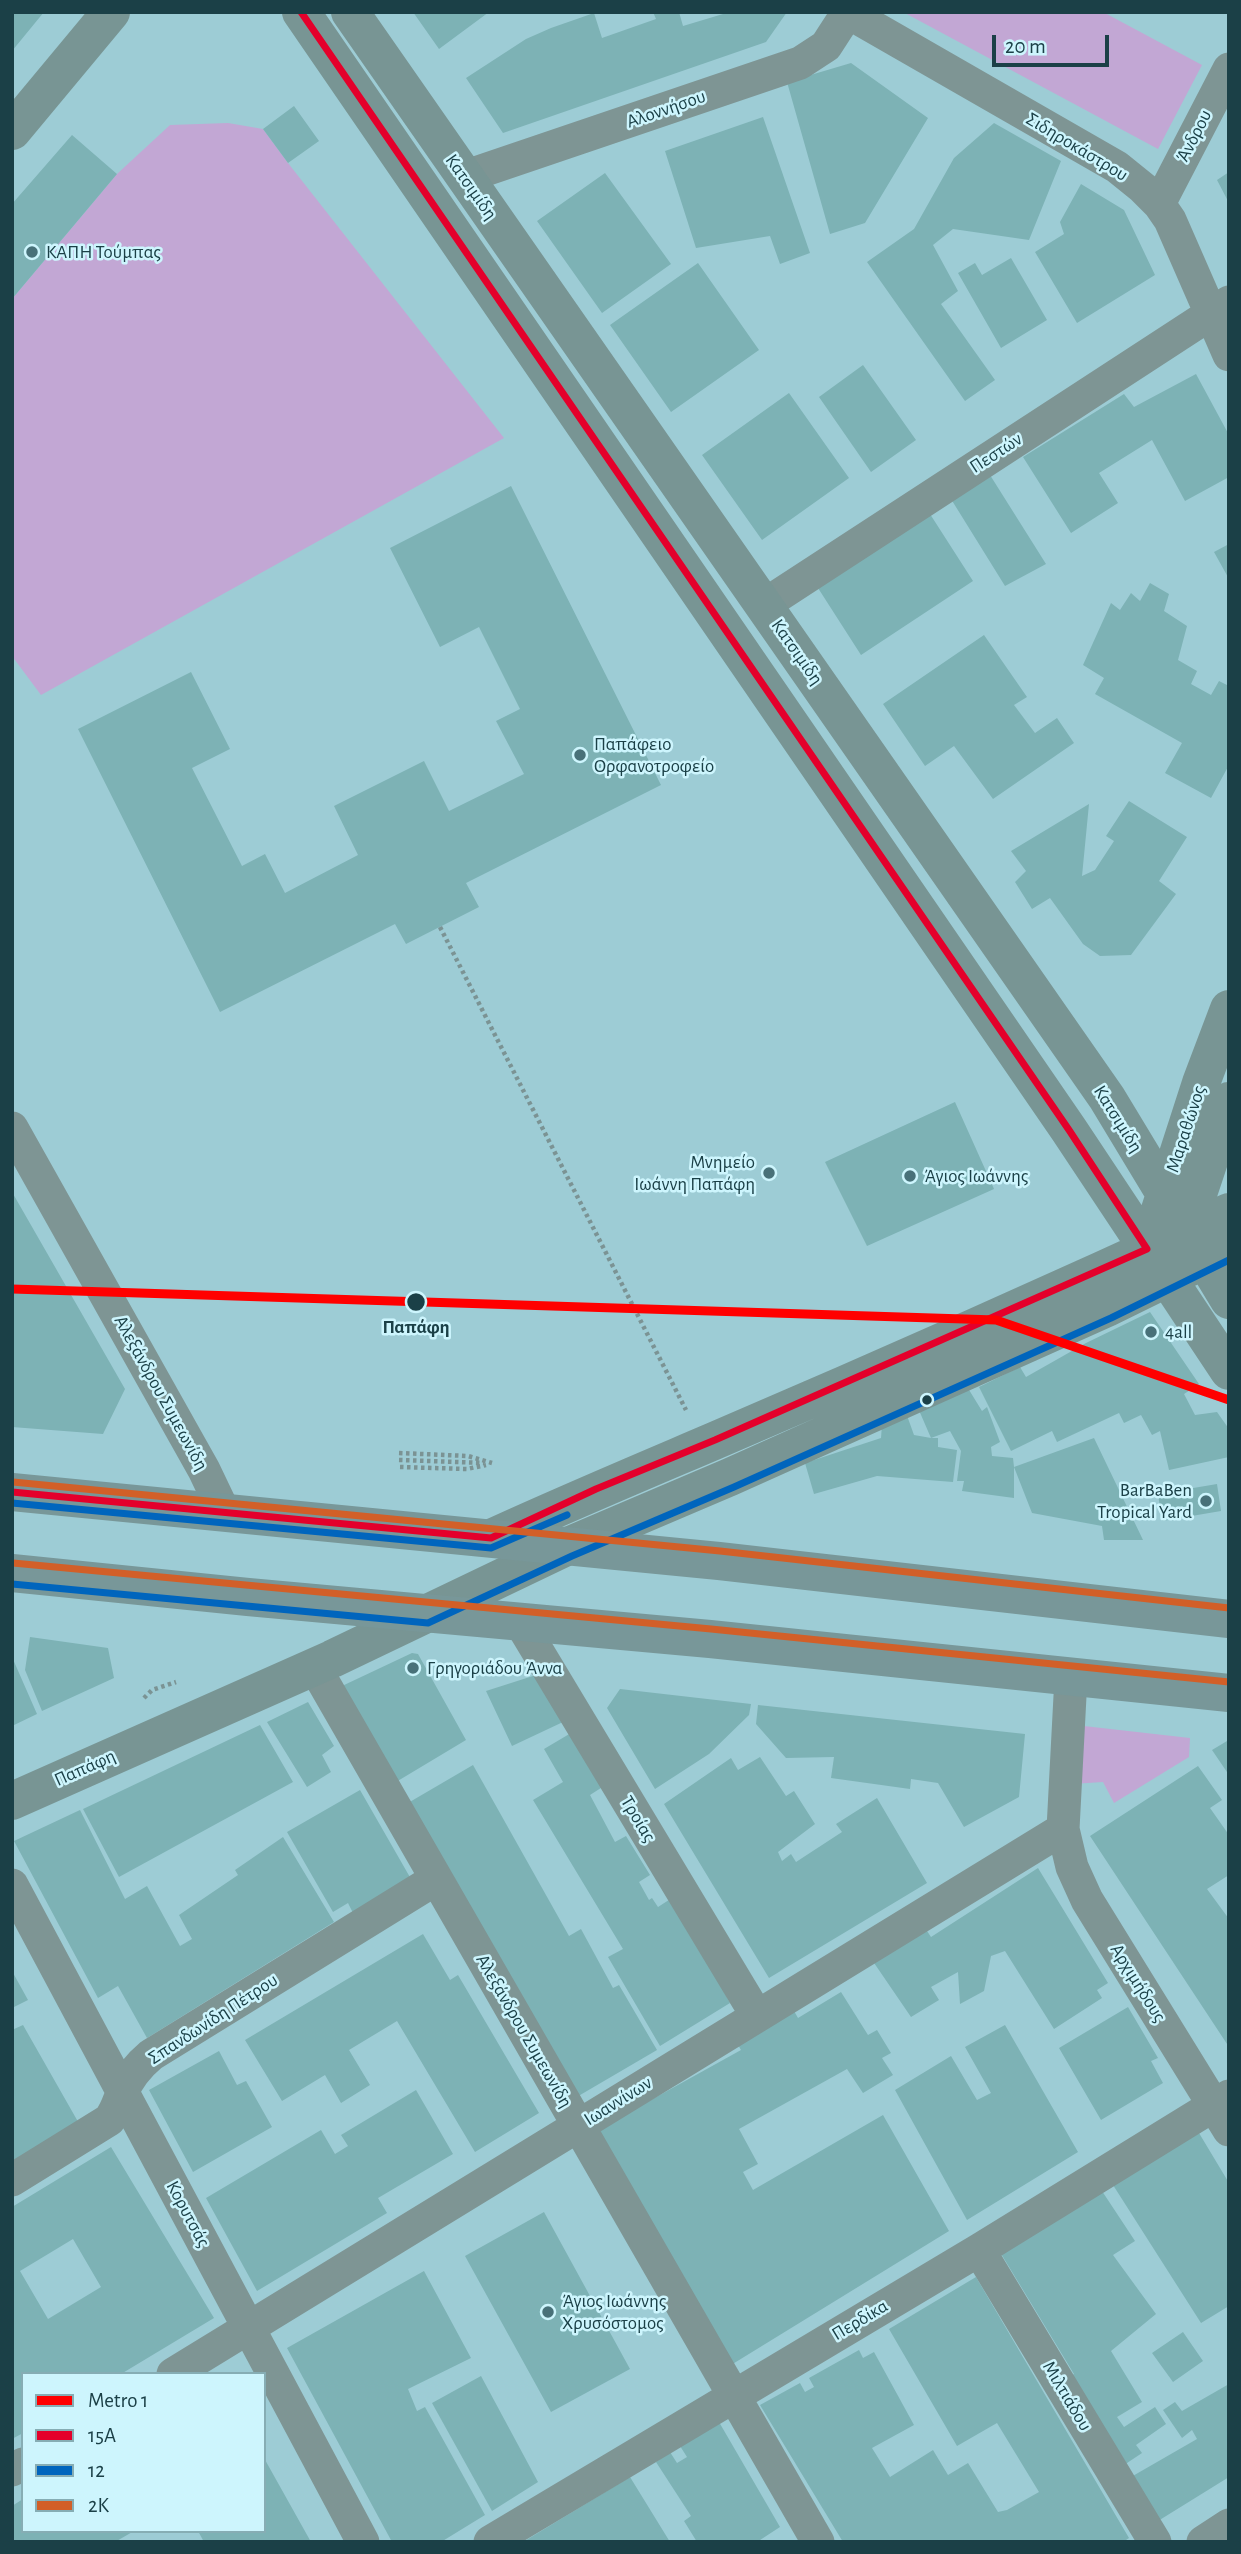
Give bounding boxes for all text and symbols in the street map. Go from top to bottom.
scale bar [996,21,1113,65]
text: 20 m [1005,36,1046,57]
street label: Αλοννήσου [623,85,709,133]
street label: Άνδρου [1171,106,1217,166]
street label: Σιδηροκάστρου [1022,108,1132,186]
street label: Κατσιμίδη [440,150,502,224]
place label: ΚΑΠΗ Τούμπας [46,241,161,263]
marker: ΚΑΠΗ Τούμπας [24,244,40,260]
street label: Πεστών [966,428,1026,478]
street label: Κατσιμίδη [766,615,828,689]
place label: Παπάφειο Ορφανοτροφείο [594,733,714,777]
marker: Παπάφειο Ορφανοτροφείο [572,747,588,763]
street label: Κατσιμίδη [1088,1081,1148,1157]
street label: Μαραθώνος [1161,1083,1211,1175]
place label: Μνημείο Ιωάννη Παπάφη [634,1151,755,1195]
marker: Μνημείο Ιωάννη Παπάφη [761,1165,777,1181]
place label: Άγιος Ιωάννης [924,1165,1028,1187]
marker: Άγιος Ιωάννης [902,1168,918,1184]
marker: Παπάφη [405,1291,427,1313]
street label: Αλεξάνδρου Συμεωνίδη [109,1312,213,1474]
place label: Παπάφη [382,1316,450,1338]
place label: 4all [1165,1321,1192,1343]
marker: 4all [1143,1324,1159,1340]
unlabelled marker [920,1393,934,1407]
place label: BarBaBen Tropical Yard [1097,1479,1192,1523]
marker: BarBaBen Tropical Yard [1198,1493,1214,1509]
place label: Γρηγοριάδου Άννα [427,1657,563,1679]
marker: Γρηγοριάδου Άννα [405,1660,421,1676]
street label: Παπάφη [51,1744,119,1792]
street label: Τροίας [615,1792,661,1846]
street label: Αρχιμήδους [1105,1940,1171,2026]
street label: Αλεξάνδρου Συμεωνίδη [471,1950,577,2112]
street label: Σπανδωνίδη Πέτρου [144,1969,282,2069]
street label: Ιωαννίνων [580,2071,656,2131]
street label: Κορυτσάς [161,2177,215,2251]
place label: Άγιος Ιωάννης Χρυσόστομος [562,2290,666,2334]
street label: Περδίκα [828,2294,892,2346]
marker: Άγιος Ιωάννης Χρυσόστομος [540,2304,556,2320]
street label: Μιλτιάδου [1037,2357,1097,2435]
legend [21,2372,266,2533]
text: Metro 1 [88,2390,148,2411]
text: 15Α [88,2425,116,2446]
text: 12 [88,2460,105,2481]
text: 2Κ [88,2495,109,2516]

